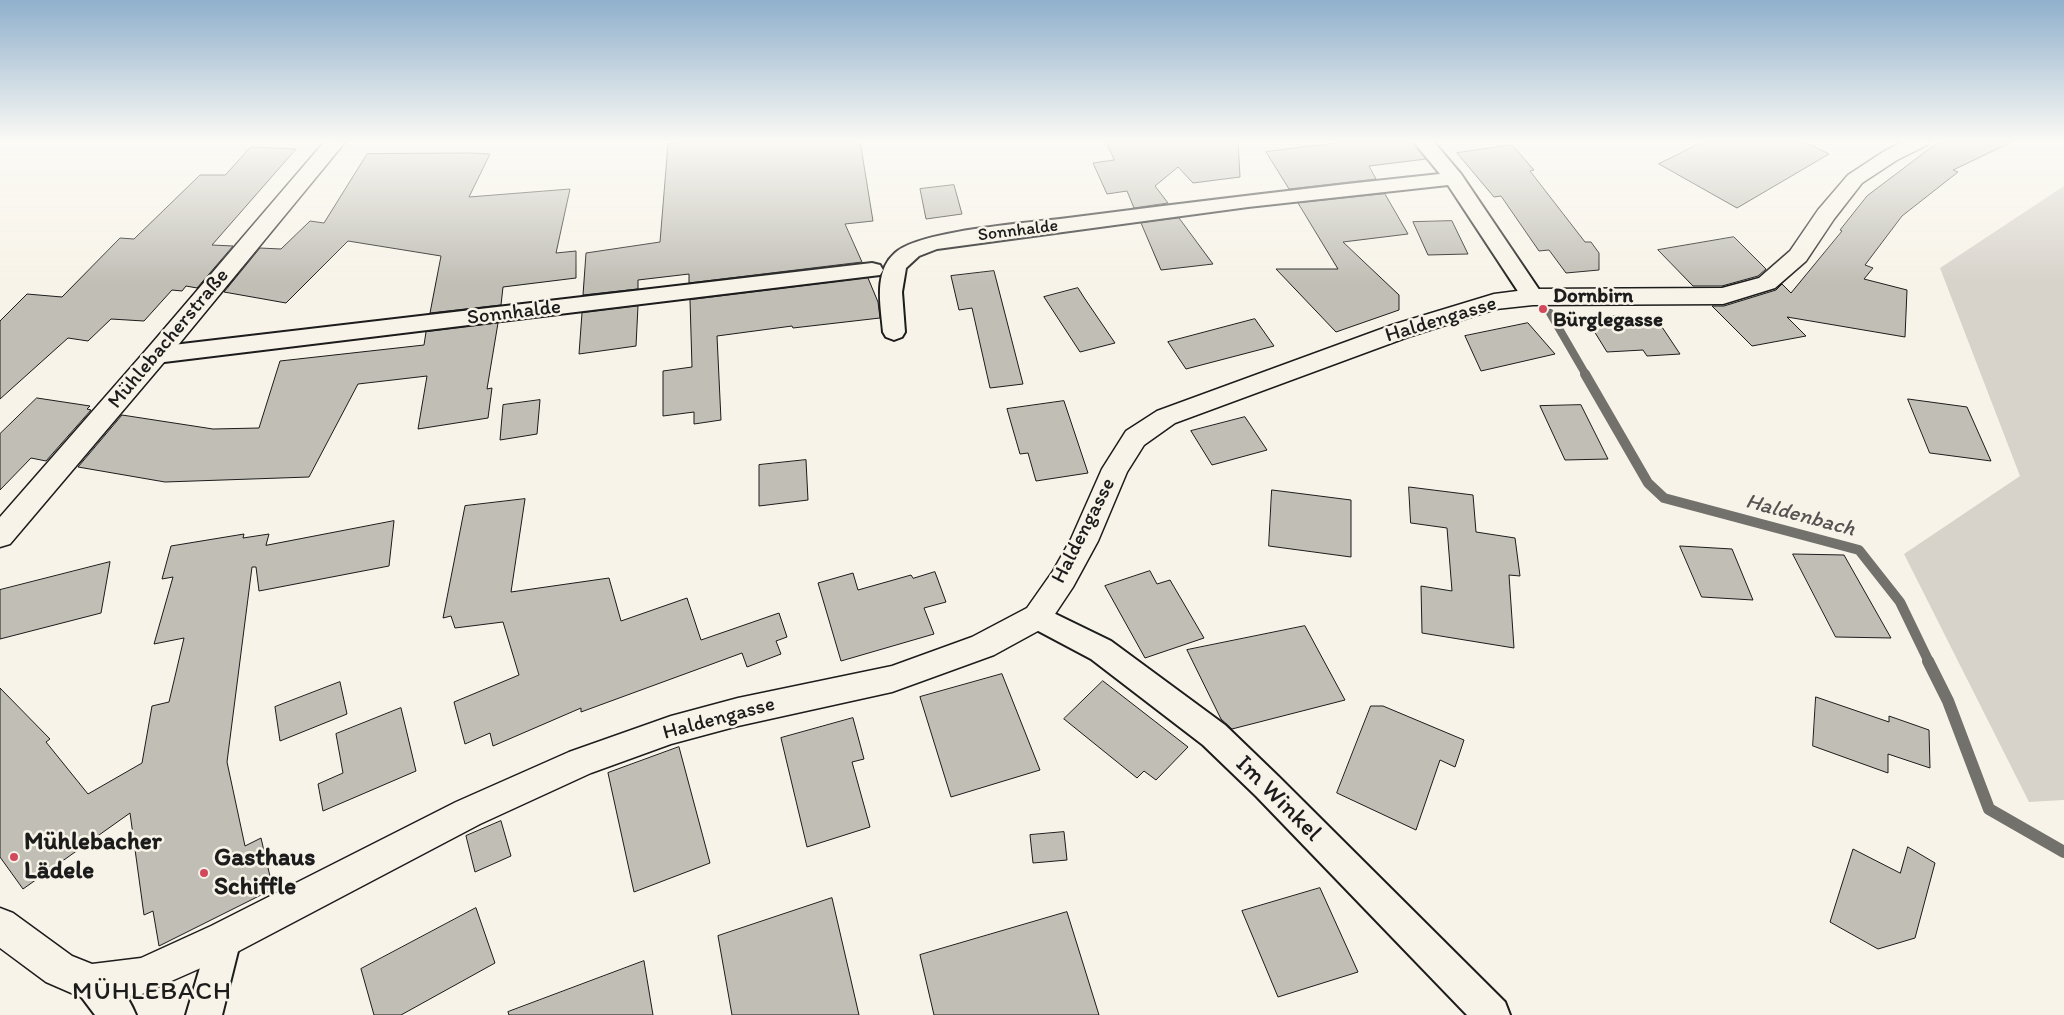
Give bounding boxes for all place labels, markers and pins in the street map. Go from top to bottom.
place label: Dornbirn Bürglegasse [1553,284,1663,334]
marker: Dornbirn Bürglegasse [1537,303,1549,315]
place label: Mühlebacher Lädele [24,828,162,887]
place label: Gasthaus Schiffle [214,844,315,903]
marker: Mühlebacher Lädele [8,851,20,863]
marker: Gasthaus Schiffle [198,867,210,879]

